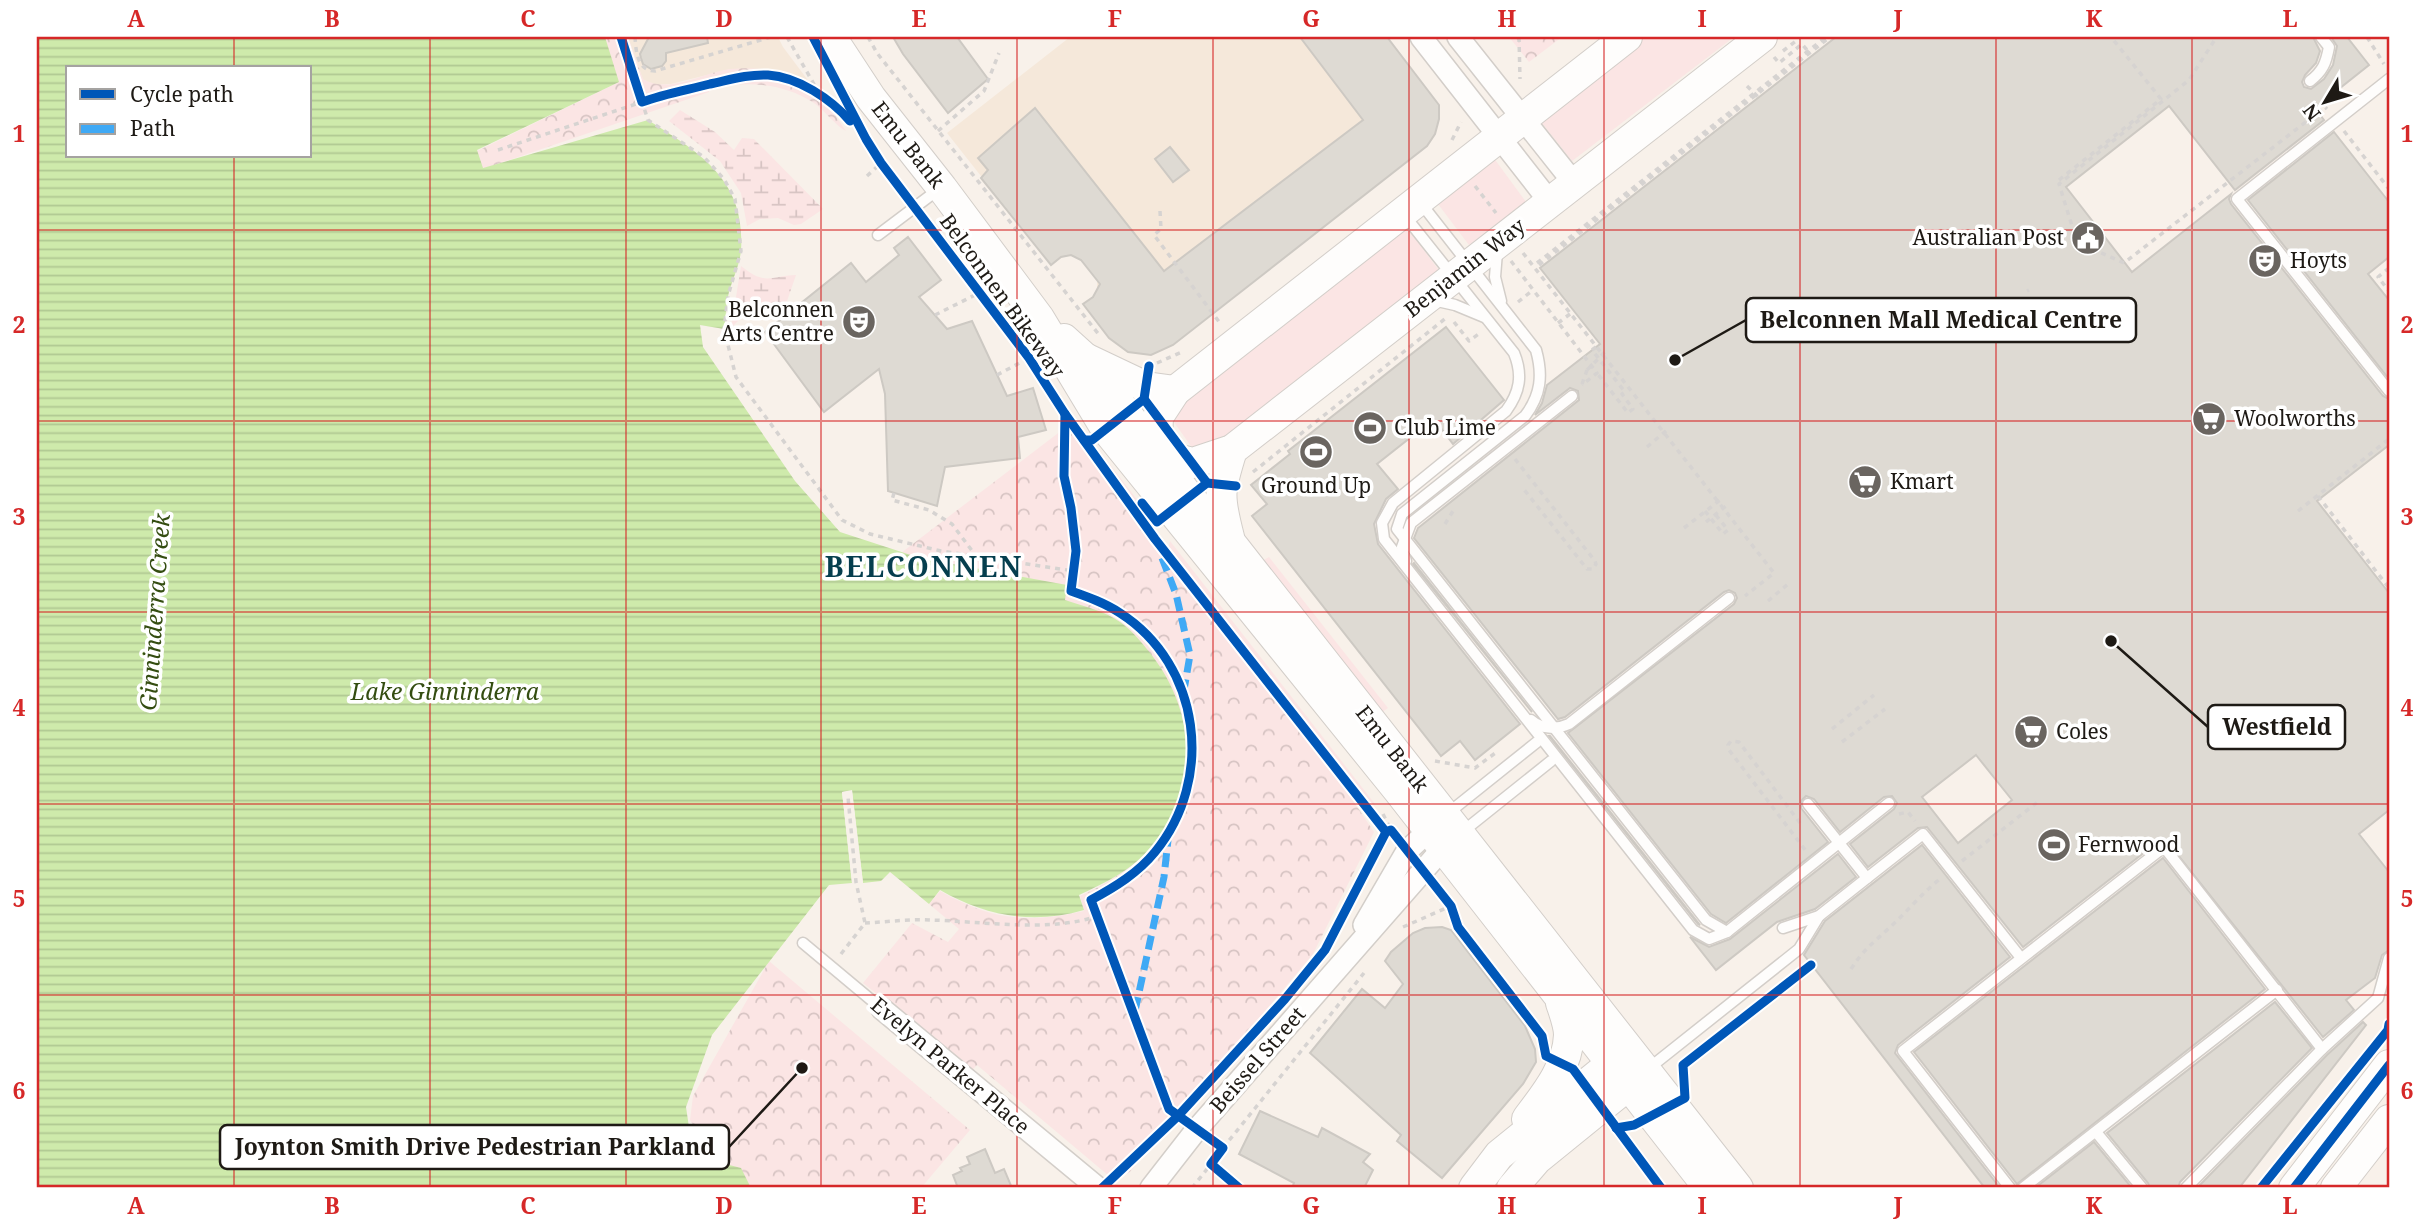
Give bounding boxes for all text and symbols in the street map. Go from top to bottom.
text: A [127,2,145,34]
text: B [324,2,340,34]
text: C [520,2,536,34]
text: D [715,2,733,34]
text: E [911,2,927,34]
text: F [1108,2,1122,34]
text: G [1302,2,1320,34]
text: H [1498,2,1517,34]
text: I [1697,2,1707,34]
text: J [1892,2,1903,34]
text: K [2086,2,2103,34]
text: L [2282,2,2298,34]
legend [66,66,312,158]
north arrow [2290,66,2360,136]
text: Cycle path [130,80,234,108]
street label: Emu Bank [866,95,952,194]
text: N [2297,99,2326,126]
text: Path [130,114,175,142]
text: 1 [13,117,26,149]
text: 1 [2401,117,2414,149]
street label: Belconnen Bikeway [934,208,1072,383]
street label: Benjamin Way [1398,211,1531,323]
public building icon: Australian Post [2069,219,2107,257]
place label: Australian Post [1912,223,2064,251]
theatre icon: Hoyts [2246,242,2284,280]
place label: Hoyts [2290,246,2347,274]
place label: Belconnen Arts Centre [721,295,834,347]
callout: Belconnen Mall Medical Centre [1746,298,2136,342]
theatre icon: Belconnen Arts Centre [840,303,878,341]
text: Belconnen Mall Medical Centre [1760,303,2122,335]
text: 2 [13,308,26,340]
text: 2 [2401,308,2414,340]
supermarket icon: Woolworths [2190,400,2228,438]
place label: Woolworths [2234,404,2356,432]
sports icon: Club Lime [1351,409,1389,447]
place label: Club Lime [1394,413,1496,441]
sports icon: Ground Up [1297,433,1335,471]
supermarket icon: Kmart [1846,463,1884,501]
place label: Kmart [1890,467,1954,495]
place label: Ground Up [1261,471,1371,499]
text: 3 [13,500,26,532]
text: 3 [2401,500,2414,532]
water label: Ginninderra Creek [131,512,177,711]
district label: BELCONNEN [825,547,1023,585]
water label: Lake Ginninderra [350,675,540,707]
text: 4 [13,691,26,723]
text: 4 [2401,691,2414,723]
street label: Emu Bank [1350,699,1436,798]
callout: Westfield [2208,705,2345,749]
text: Westfield [2222,710,2332,742]
supermarket icon: Coles [2012,713,2050,751]
place label: Coles [2056,717,2108,745]
sports icon: Fernwood [2035,826,2073,864]
place label: Fernwood [2078,830,2180,858]
text: 5 [13,882,26,914]
text: 5 [2401,882,2414,914]
street label: Evelyn Parker Place [865,990,1036,1140]
street label: Beissel Street [1203,1000,1311,1118]
text: 6 [13,1074,26,1106]
text: 6 [2401,1074,2414,1106]
callout: Joynton Smith Drive Pedestrian Parkland [220,1125,729,1169]
text: Joynton Smith Drive Pedestrian Parkland [234,1130,715,1162]
text: A [127,1189,145,1221]
text: B [324,1189,340,1221]
text: C [520,1189,536,1221]
text: D [715,1189,733,1221]
text: E [911,1189,927,1221]
text: F [1108,1189,1122,1221]
text: G [1302,1189,1320,1221]
text: H [1498,1189,1517,1221]
text: I [1697,1189,1707,1221]
text: J [1892,1189,1903,1221]
text: K [2086,1189,2103,1221]
text: L [2282,1189,2298,1221]

